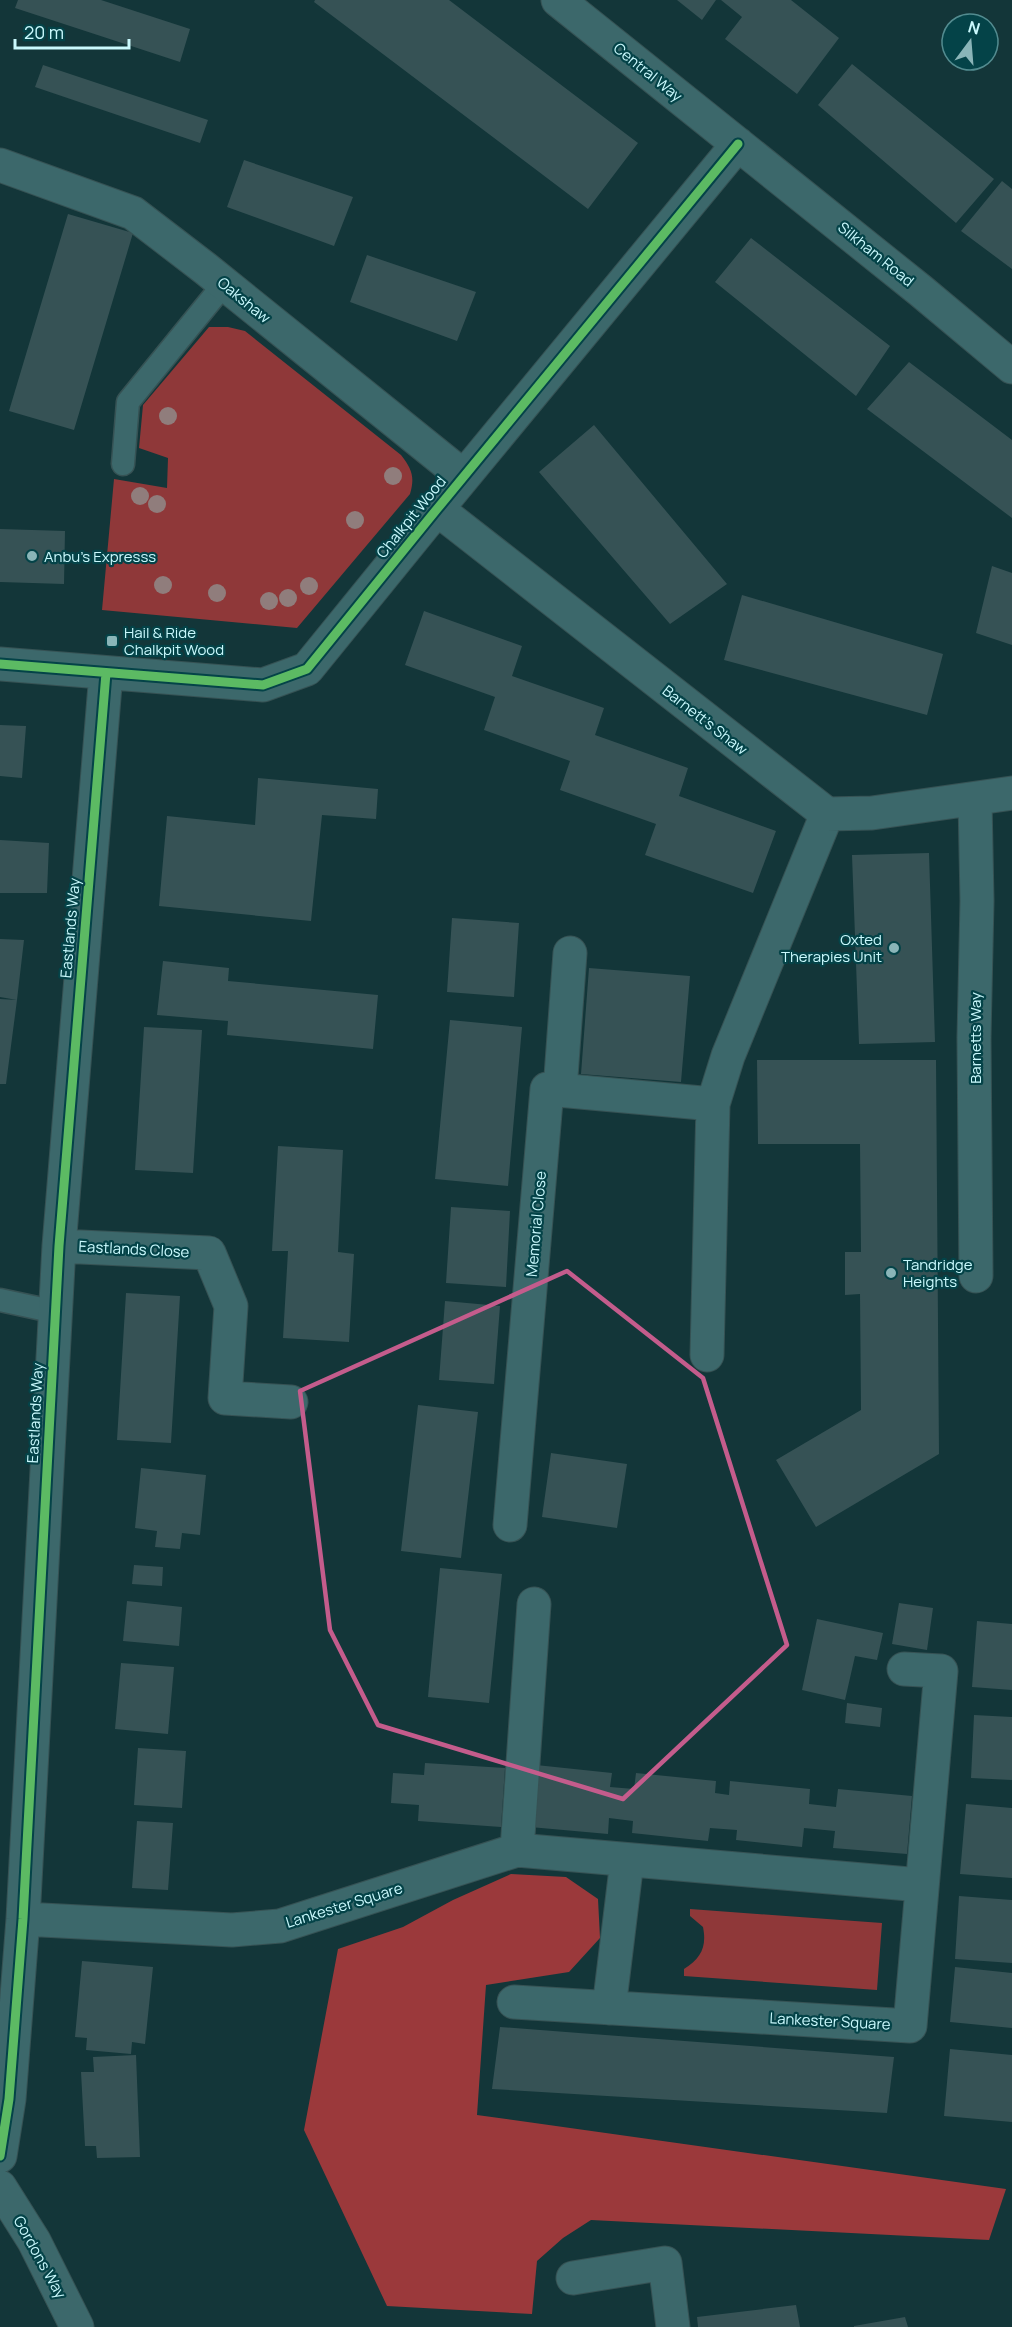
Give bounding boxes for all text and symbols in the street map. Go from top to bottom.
scale bar [15,12,129,50]
north arrow [940,12,1000,72]
text: N [966,15,983,40]
text: 20 m [24,20,64,44]
street label: Central Way [609,38,687,106]
street label: Silkham Road [834,217,918,291]
street label: Oakshaw [213,272,275,328]
street label: Chalkpit Wood [371,472,451,562]
place label: Anbu's Expresss [44,546,156,567]
marker: Anbu's Expresss [25,549,39,563]
place label: Hail & Ride Chalkpit Wood [124,622,224,660]
marker: Hail & Ride Chalkpit Wood [105,634,119,648]
street label: Barnett's Shaw [658,680,752,760]
street label: Eastlands Way [55,877,85,979]
place label: Oxted Therapies Unit [781,929,882,967]
marker: Oxted Therapies Unit [887,941,901,955]
street label: Barnetts Way [965,992,986,1084]
street label: Memorial Close [521,1170,551,1278]
street label: Eastlands Close [78,1236,190,1262]
place label: Tandridge Heights [903,1254,973,1292]
marker: Tandridge Heights [884,1266,898,1280]
street label: Eastlands Way [22,1362,48,1464]
street label: Lankester Square [283,1877,405,1933]
street label: Lankester Square [769,2007,891,2035]
street label: Gordons Way [9,2212,71,2302]

